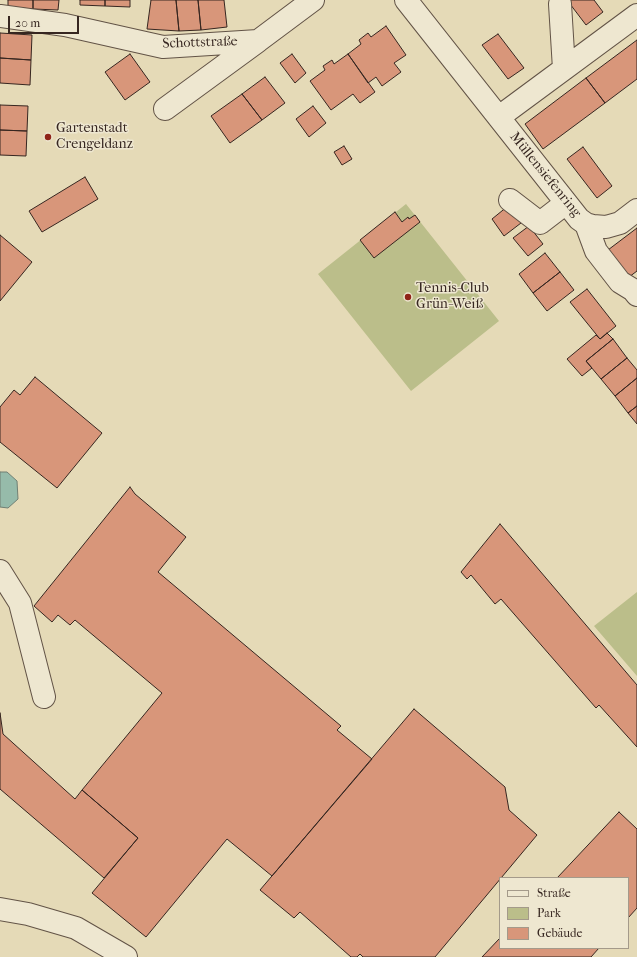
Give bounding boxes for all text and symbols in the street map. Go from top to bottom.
scale bar [10,8,81,34]
text: 20 m [15,16,40,30]
street label: Schottstraße [162,33,238,53]
place label: Gartenstadt Crengeldanz [56,121,133,154]
street label: Müllensiefenring [506,129,584,221]
marker: Gartenstadt Crengeldanz [43,132,53,142]
place label: Tennis-Club Grün-Weiß [416,281,489,314]
marker: Tennis-Club Grün-Weiß [403,292,413,302]
legend [499,877,629,949]
text: Straße [537,886,571,900]
text: Park [537,906,561,920]
text: Gebäude [537,926,582,940]

